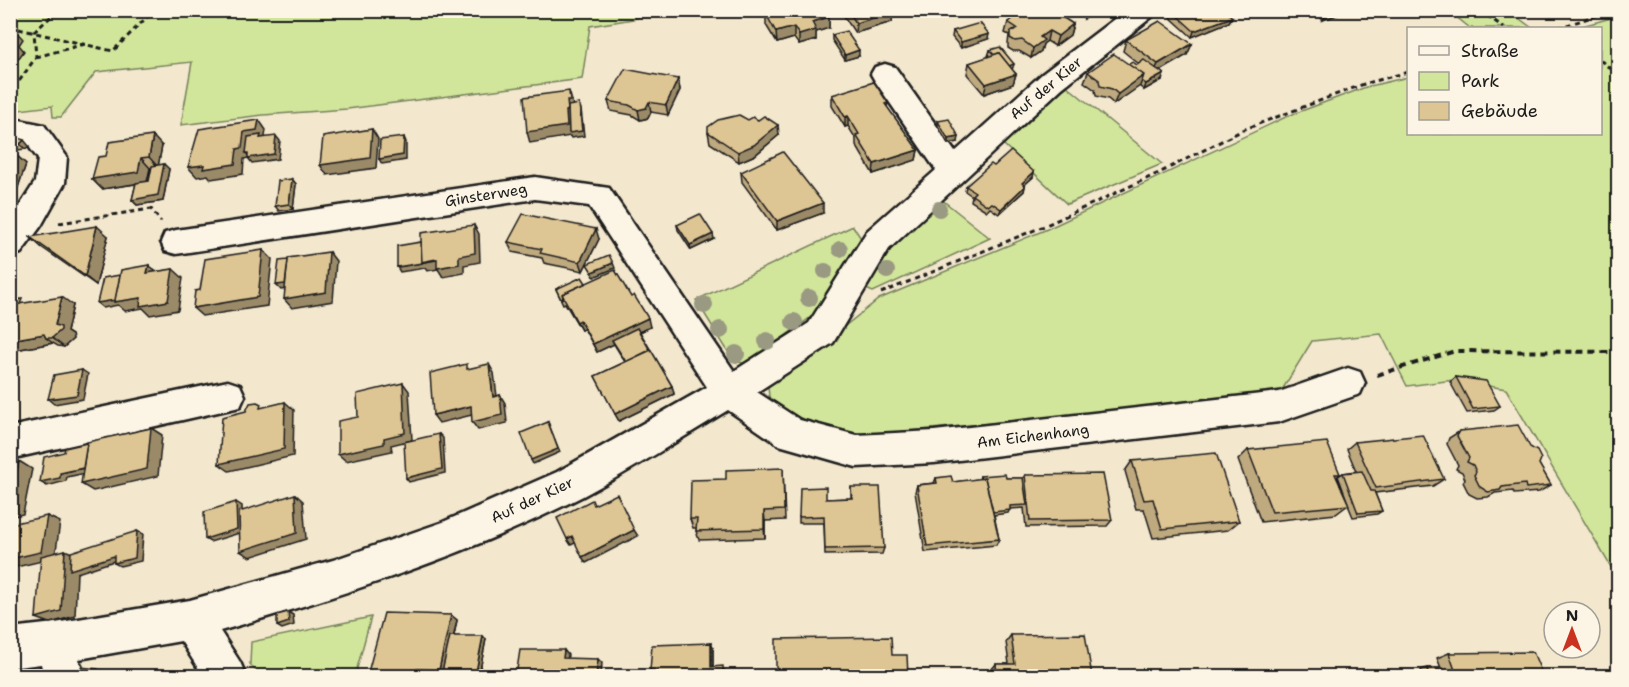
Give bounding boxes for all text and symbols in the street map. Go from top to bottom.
legend [1407,27,1602,135]
text: Straße [1461,39,1519,63]
street label: Auf der Kier [1006,52,1086,124]
text: Park [1461,69,1500,93]
text: Gebäude [1461,99,1538,123]
street label: Ginsterweg [443,179,529,211]
street label: Am Eichenhang [976,419,1090,453]
street label: Auf der Kier [488,472,576,528]
north arrow [1542,600,1602,660]
text: N [1566,605,1578,626]

